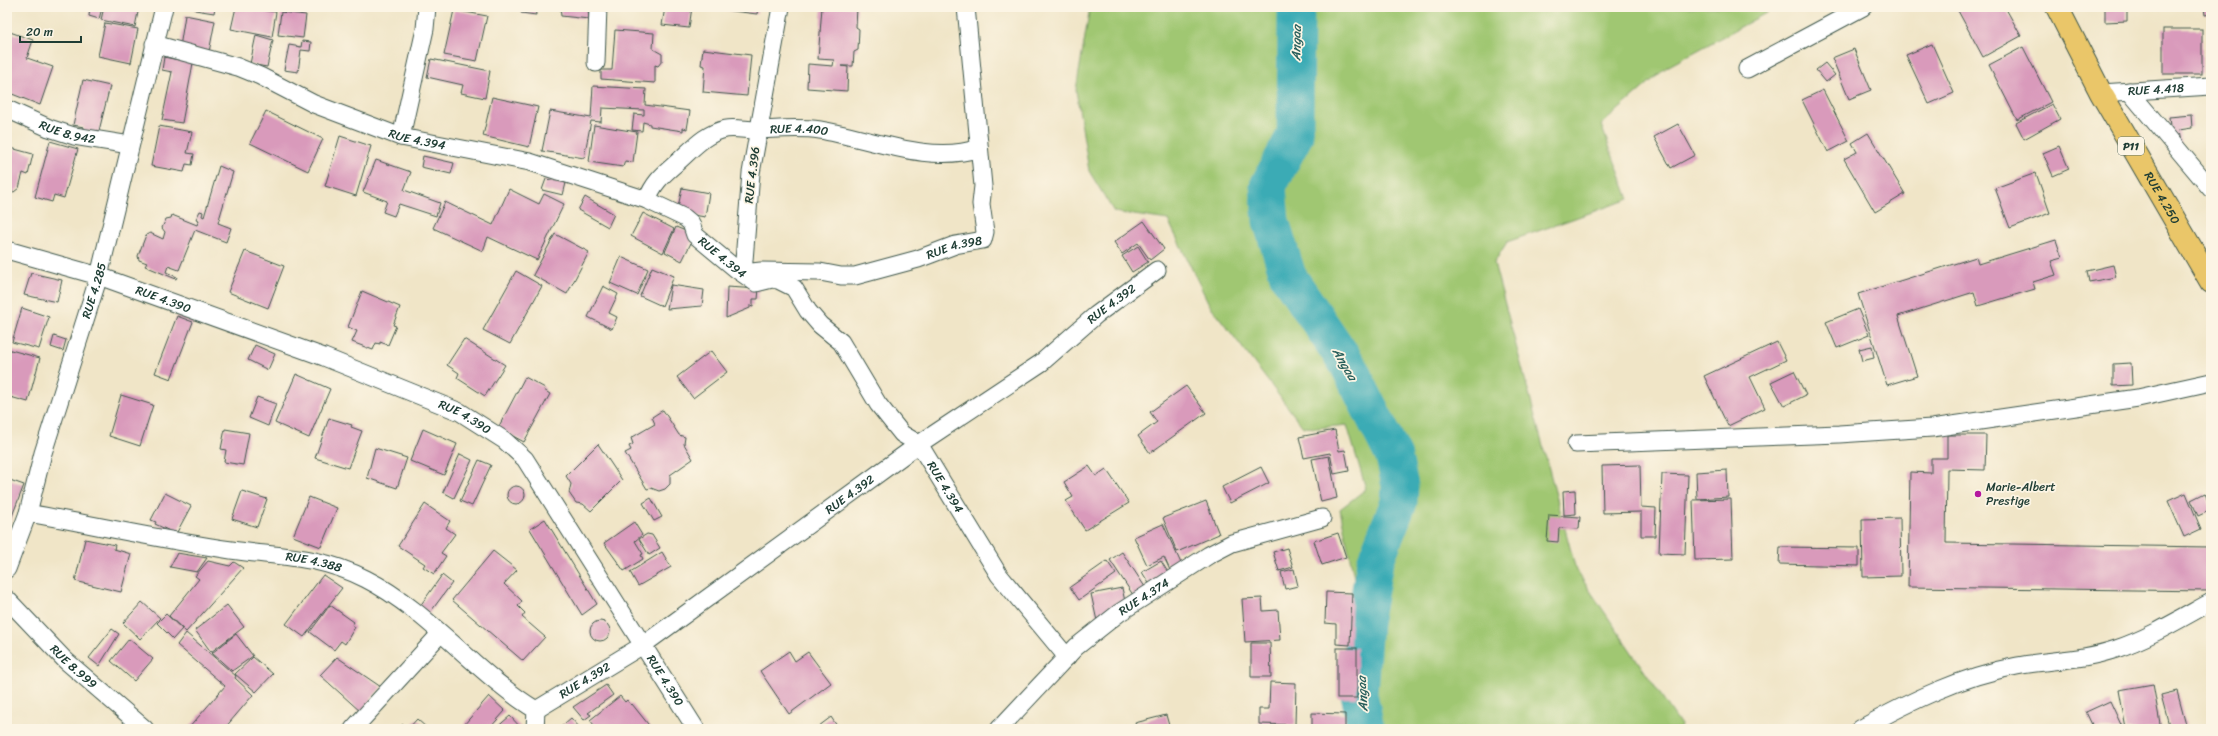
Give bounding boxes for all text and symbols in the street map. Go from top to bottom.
scale bar [20,18,81,44]
text: 20 m [26,21,53,43]
water label: Angaa [1284,24,1308,62]
street label: RUE 4.418 [2127,77,2185,102]
street label: RUE 8.942 [35,114,97,150]
street label: RUE 4.400 [769,117,831,142]
street label: RUE 4.394 [385,122,448,156]
road number: P11 [2118,137,2144,155]
street label: RUE 4.396 [738,145,766,205]
street label: RUE 4.250 [2138,167,2186,229]
street label: RUE 4.398 [923,229,984,266]
street label: RUE 4.394 [693,231,752,285]
street label: RUE 4.285 [75,260,113,321]
street label: RUE 4.392 [1082,278,1141,330]
street label: RUE 4.390 [132,279,195,319]
water label: Angaa [1326,342,1364,386]
street label: RUE 4.390 [435,393,496,441]
street label: RUE 4.394 [921,457,970,518]
street label: RUE 4.392 [820,469,879,520]
place label: Marie-Albert Prestige [1986,476,2055,512]
marker: Marie-Albert Prestige [1973,489,1983,499]
street label: RUE 4.388 [284,545,345,579]
street label: RUE 4.374 [1114,572,1174,622]
street label: RUE 8.999 [44,639,102,694]
street label: RUE 4.390 [640,650,690,711]
street label: RUE 4.392 [555,656,615,705]
water label: Angaa [1350,674,1374,713]

